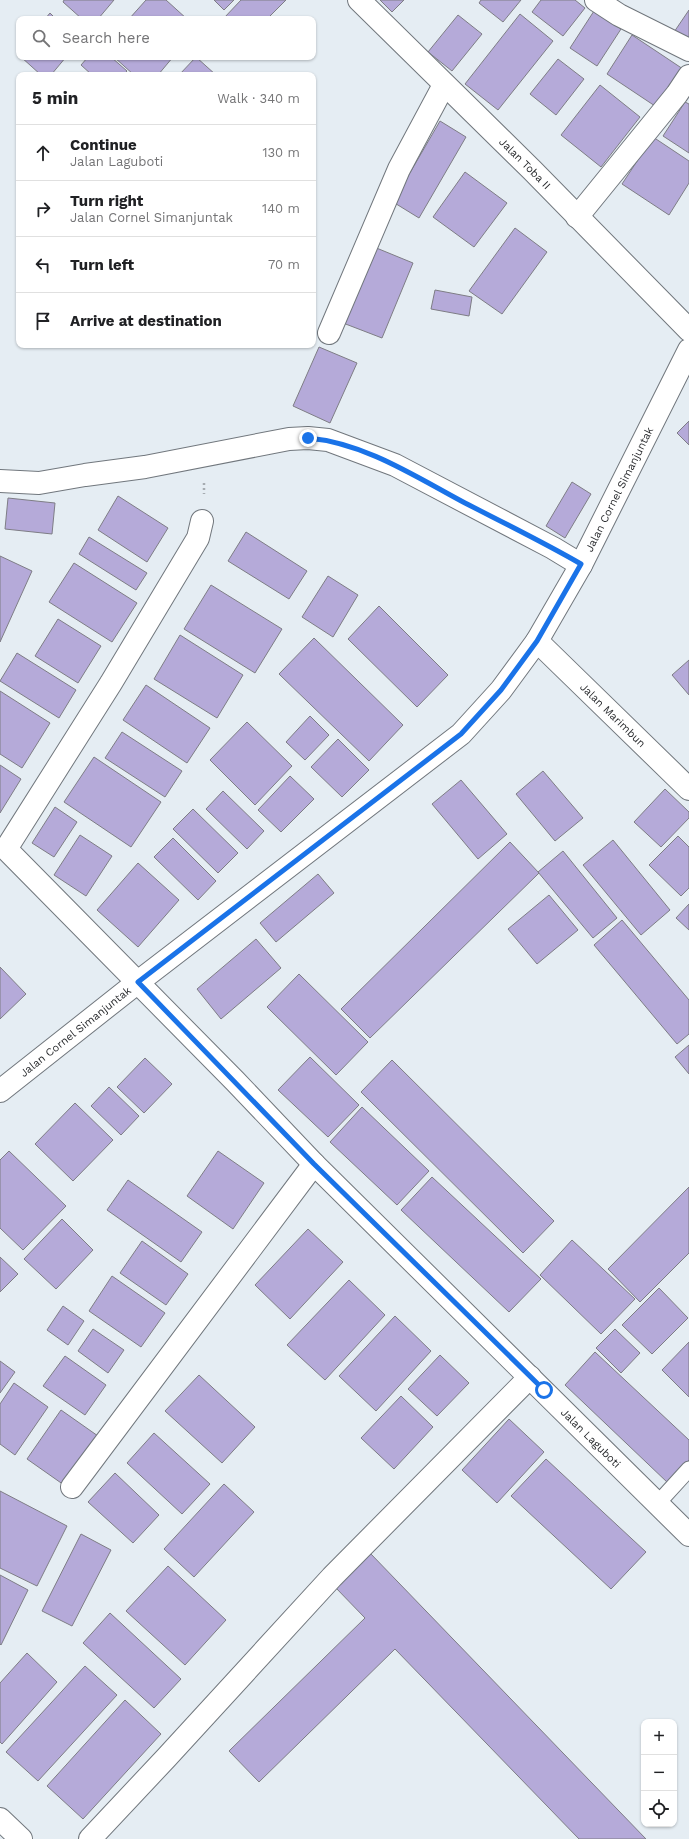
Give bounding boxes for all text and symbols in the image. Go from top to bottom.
search box [16,16,316,60]
icon: search [30,27,52,49]
text: Search here [62,29,150,47]
text: 5 min [32,88,78,108]
text: Walk · 340 m [217,91,300,106]
street label: Jalan Toba II [496,135,553,192]
text: Continue [70,136,137,154]
icon: ahead [32,142,54,164]
text: 130 m [262,145,300,160]
text: Jalan Laguboti [70,154,163,169]
text: Turn right [70,192,143,210]
icon: right [32,198,54,220]
text: 140 m [262,201,300,216]
text: Jalan Cornel Simanjuntak [70,210,233,225]
icon: left [32,254,54,276]
text: Turn left [70,256,134,274]
text: 70 m [268,257,300,272]
icon: arrive [32,310,54,332]
text: Arrive at destination [70,312,222,330]
street label: Jalan Cornel Simanjuntak [583,425,656,554]
route end [299,429,317,447]
street label: Jalan Marimbun [577,680,648,750]
street label: Jalan Cornel Simanjuntak [17,984,134,1080]
route start [535,1381,553,1399]
street label: Jalan Laguboti [558,1406,623,1471]
map controls [641,1719,677,1827]
button: + [641,1719,677,1755]
button: − [641,1755,677,1791]
button: locate [641,1791,677,1827]

